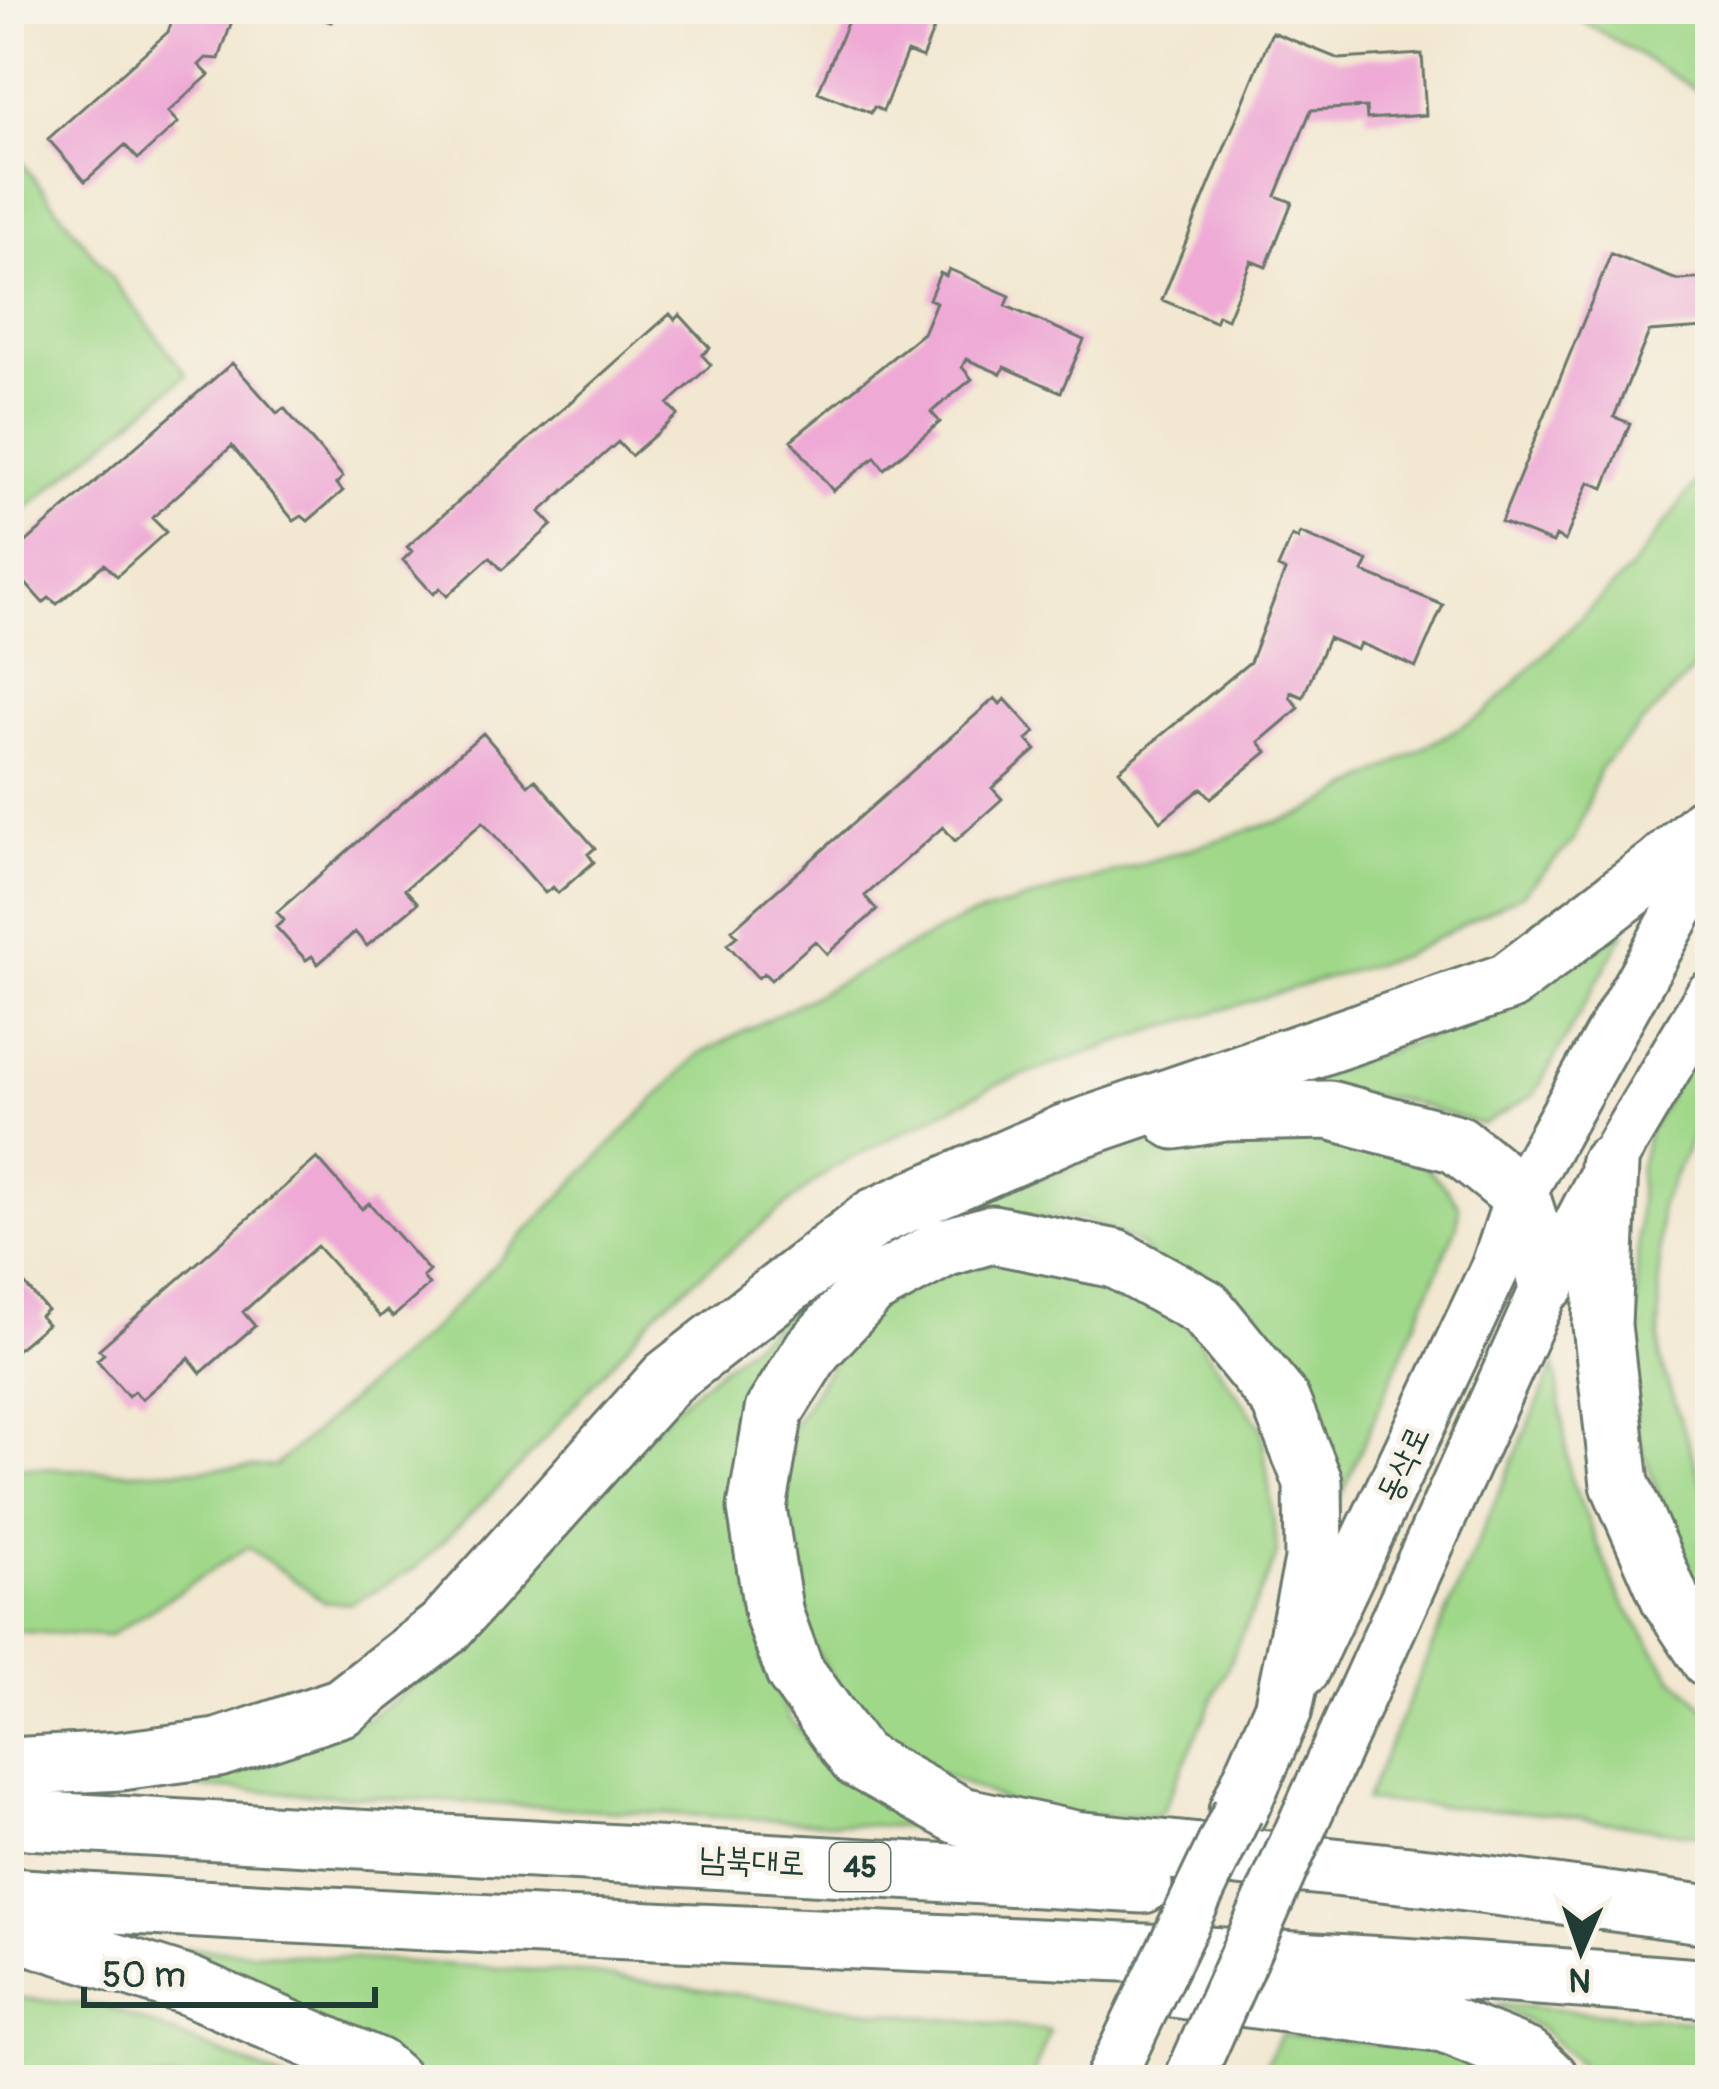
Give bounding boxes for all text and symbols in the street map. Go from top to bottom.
street label: 동삭로 [1368,1419,1438,1509]
street label: 남북대로 [698,1838,806,1884]
road number: 45 [830,1843,890,1891]
north arrow [1521,1891,1641,2011]
scale bar [84,1933,375,2007]
text: 50 m [102,1953,186,1998]
text: N [1568,1959,1592,2000]

